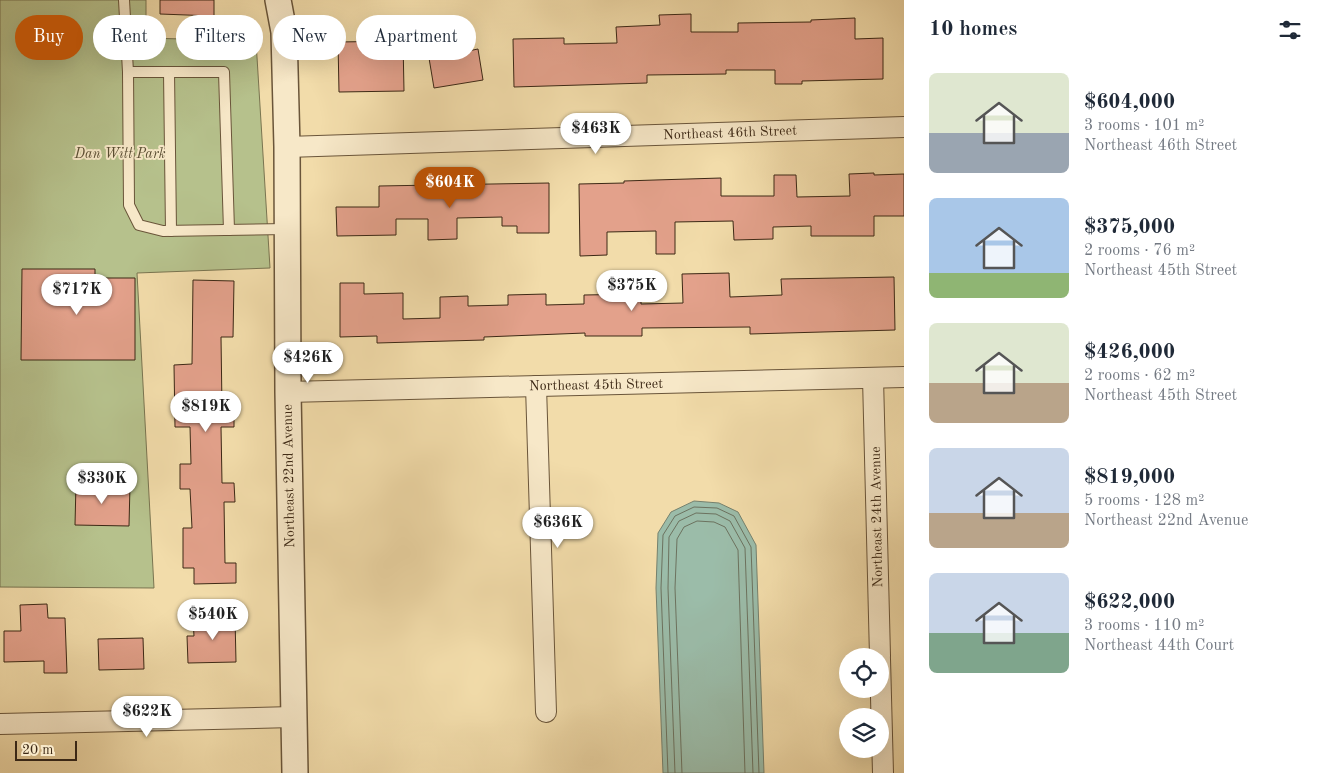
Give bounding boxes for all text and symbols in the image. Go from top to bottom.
chip: Buy [15,15,83,60]
chip: Rent [93,15,166,60]
chip: Filters [176,15,263,60]
chip: New [273,15,346,60]
chip: Apartment [356,15,476,60]
icon: filters [1276,16,1304,44]
text: 10 homes [929,19,1017,40]
text: $604,000 [1084,92,1175,113]
icon: home [969,93,1029,153]
pin: $463K [561,112,631,155]
text: 3 rooms · 101 m² [1084,118,1204,134]
text: $463K [571,121,621,137]
street label: Northeast 46th Street [663,124,797,142]
text: Northeast 46th Street [1084,138,1237,154]
park label: Dan Witt Park [73,147,166,161]
pin: $604K [415,166,485,209]
text: $604K [425,175,475,191]
text: $375,000 [1084,217,1175,238]
icon: home [969,218,1029,278]
text: 2 rooms · 76 m² [1084,243,1195,259]
text: Northeast 45th Street [1084,263,1237,279]
pin: $375K [597,270,667,312]
pin: $717K [42,274,112,316]
text: $375K [607,278,657,294]
text: $717K [52,282,102,298]
pin: $426K [273,342,343,384]
text: $426,000 [1084,342,1175,363]
icon: home [969,343,1029,403]
text: $426K [283,350,333,366]
text: 2 rooms · 62 m² [1084,368,1195,384]
street label: Northeast 45th Street [529,377,663,393]
text: Northeast 45th Street [1084,388,1237,404]
pin: $819K [171,390,241,433]
text: $819K [181,399,231,415]
street label: Northeast 22nd Avenue [281,404,297,548]
street label: Northeast 24th Avenue [869,446,885,588]
pin: $330K [67,462,137,505]
text: $819,000 [1084,467,1175,488]
icon: home [969,468,1029,528]
text: $330K [77,471,127,487]
text: 5 rooms · 128 m² [1084,493,1204,509]
pin: $636K [523,506,593,549]
text: Northeast 22nd Avenue [1084,513,1248,529]
text: $636K [533,515,583,531]
text: $622,000 [1084,592,1175,613]
icon: home [969,593,1029,653]
pin: $540K [178,598,248,641]
text: $540K [188,607,238,623]
text: 3 rooms · 110 m² [1084,618,1204,634]
text: Northeast 44th Court [1084,638,1234,654]
map controls [839,648,889,758]
button: locate [839,648,889,698]
pin: $622K [112,696,182,738]
text: $622K [122,704,172,720]
button: layers [839,708,889,758]
scale bar [15,738,78,761]
text: 20 m [22,743,53,757]

